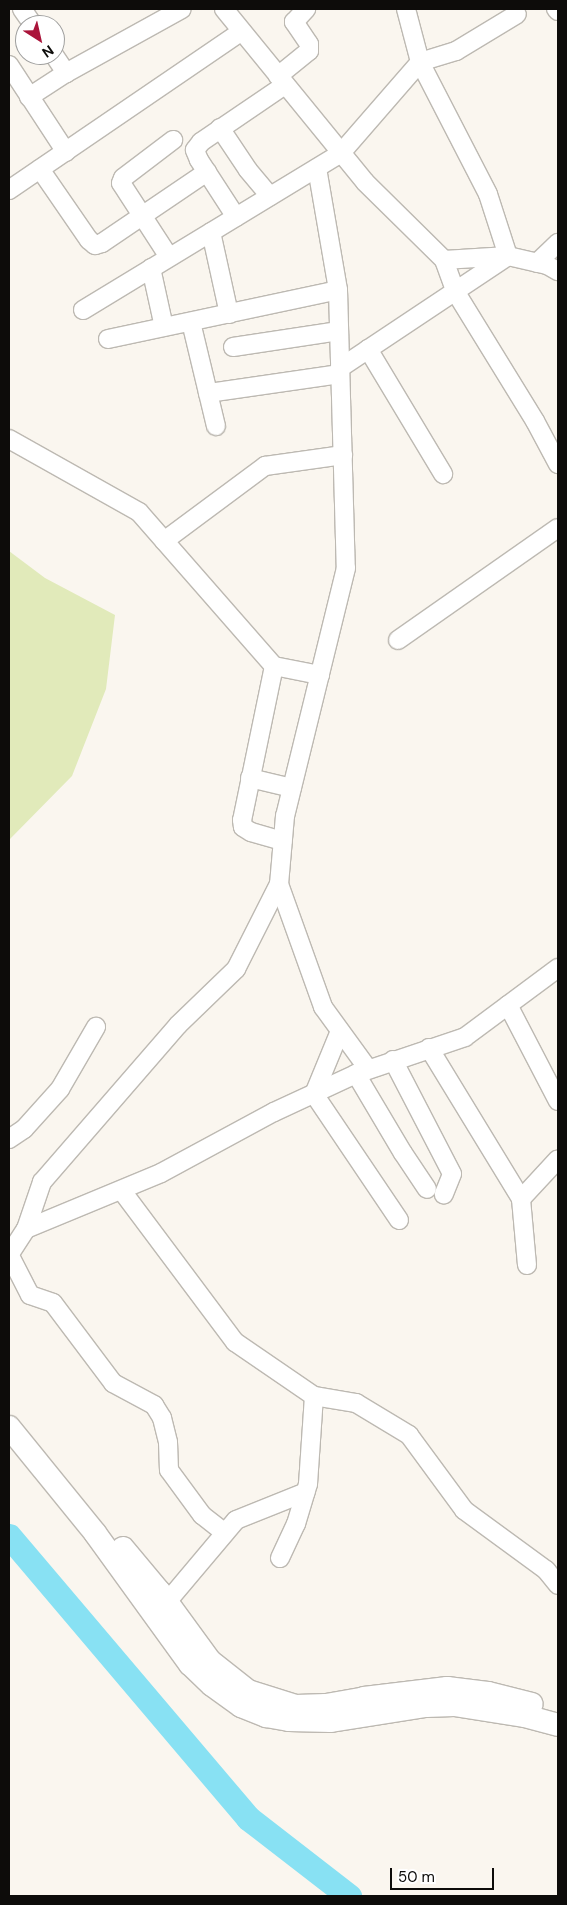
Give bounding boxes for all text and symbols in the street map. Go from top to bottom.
north arrow [15,15,65,65]
text: N [39,41,57,62]
scale bar [392,1858,496,1890]
text: 50 m [398,1867,435,1887]

